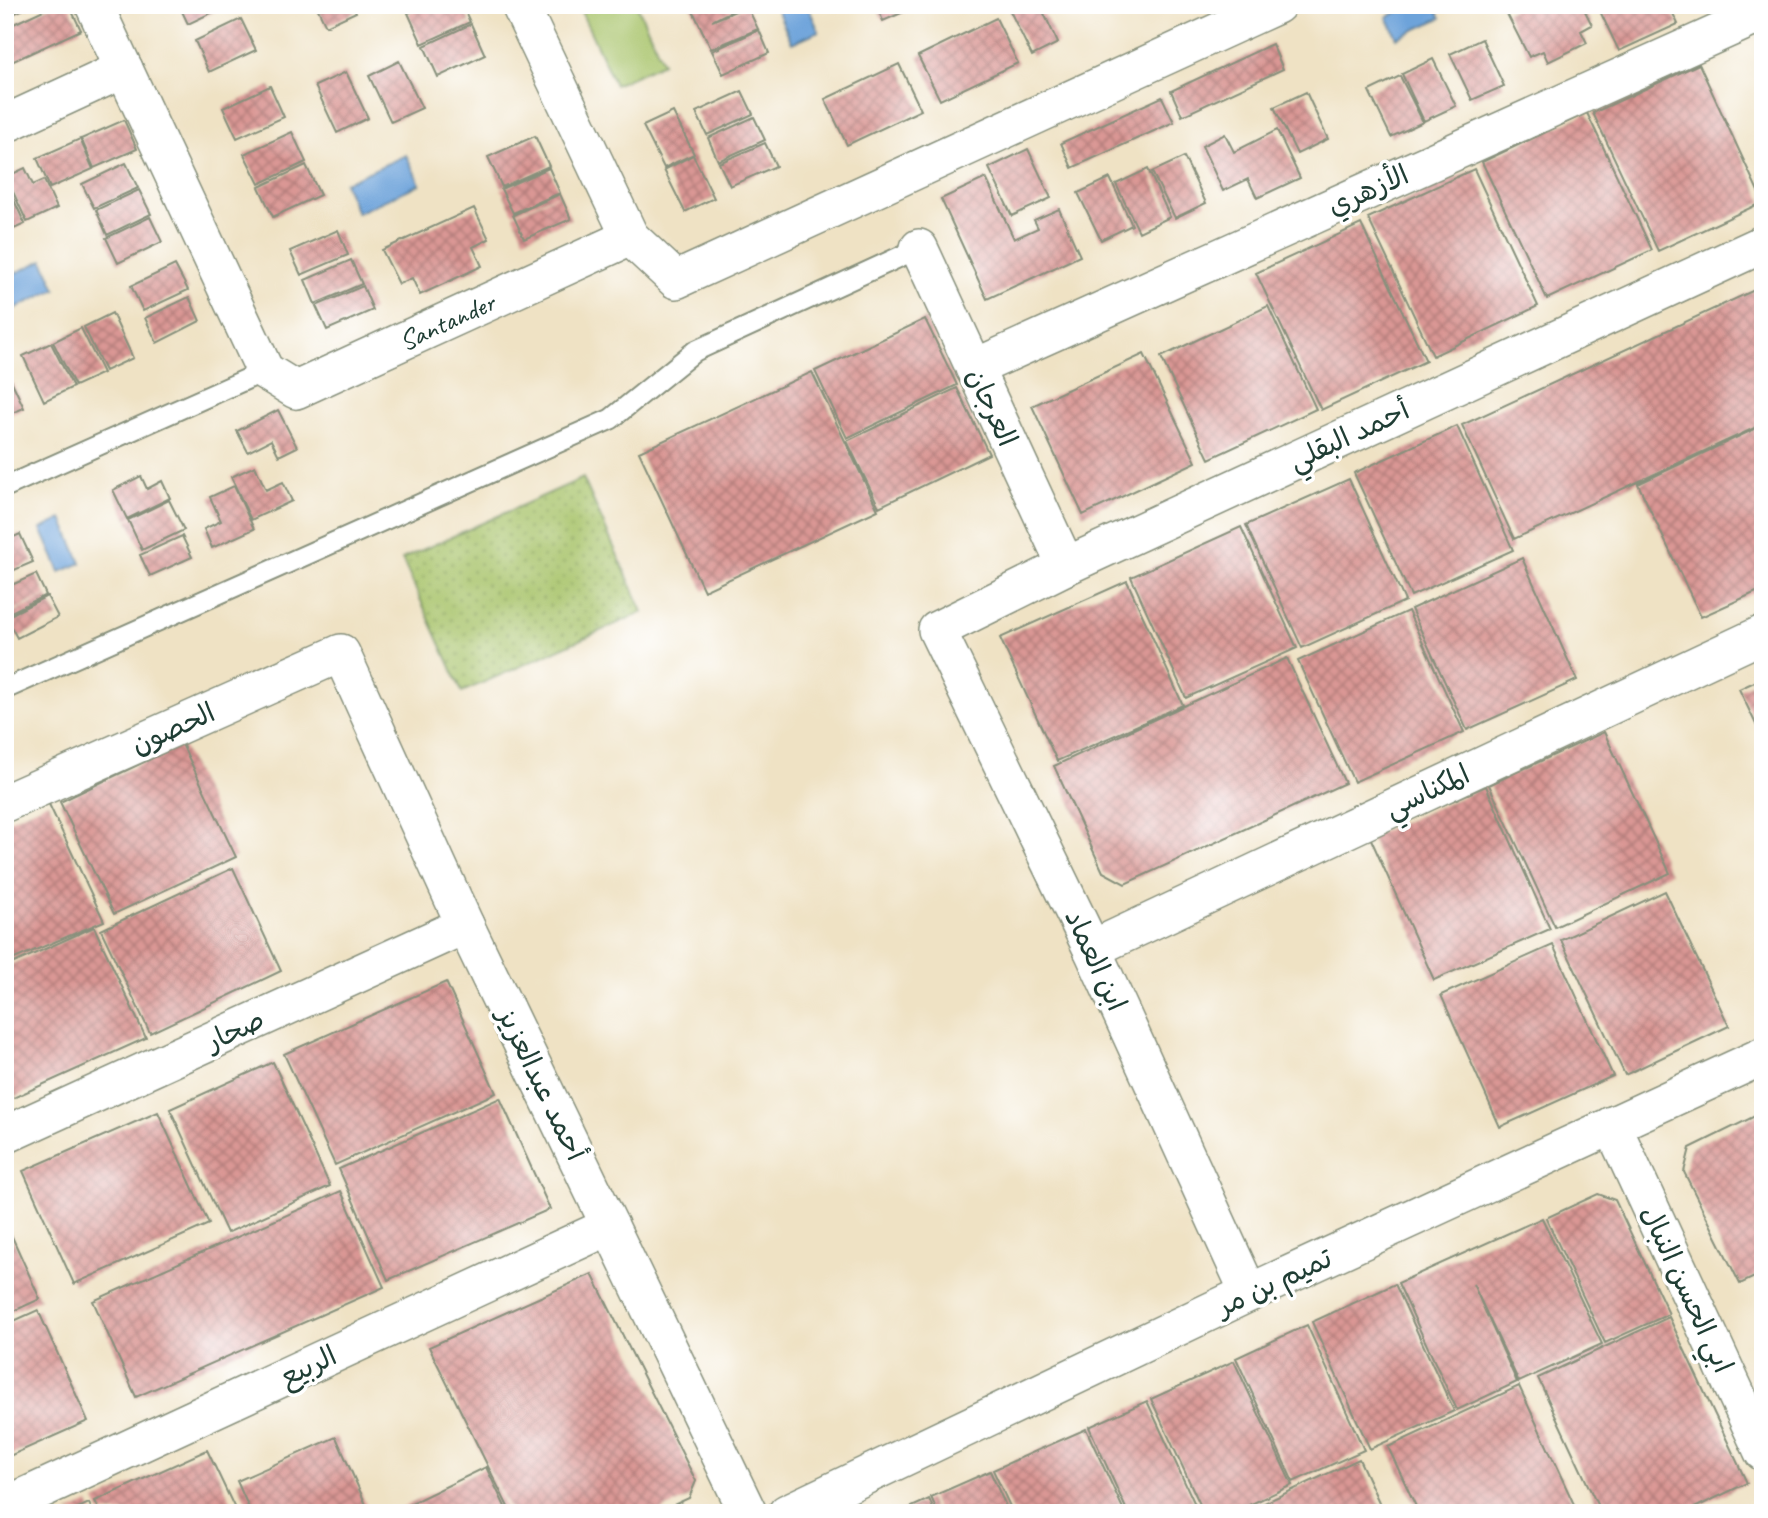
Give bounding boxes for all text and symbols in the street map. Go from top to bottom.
street label: الأزهري [1322,156,1415,226]
street label: Santander [393,283,502,358]
street label: العرجان [959,362,1025,452]
street label: أحمد البقلي [1283,392,1418,484]
street label: الحصون [126,694,220,762]
street label: المكناسي [1379,756,1478,832]
street label: ابن العماد [1057,904,1135,1016]
street label: أحمد عبدالعزيز [489,1000,594,1166]
street label: صحار [198,1001,270,1059]
street label: ابي الحسن النبال [1627,1200,1741,1381]
street label: تميم بن مر [1209,1240,1340,1328]
street label: الربيع [274,1338,343,1396]

